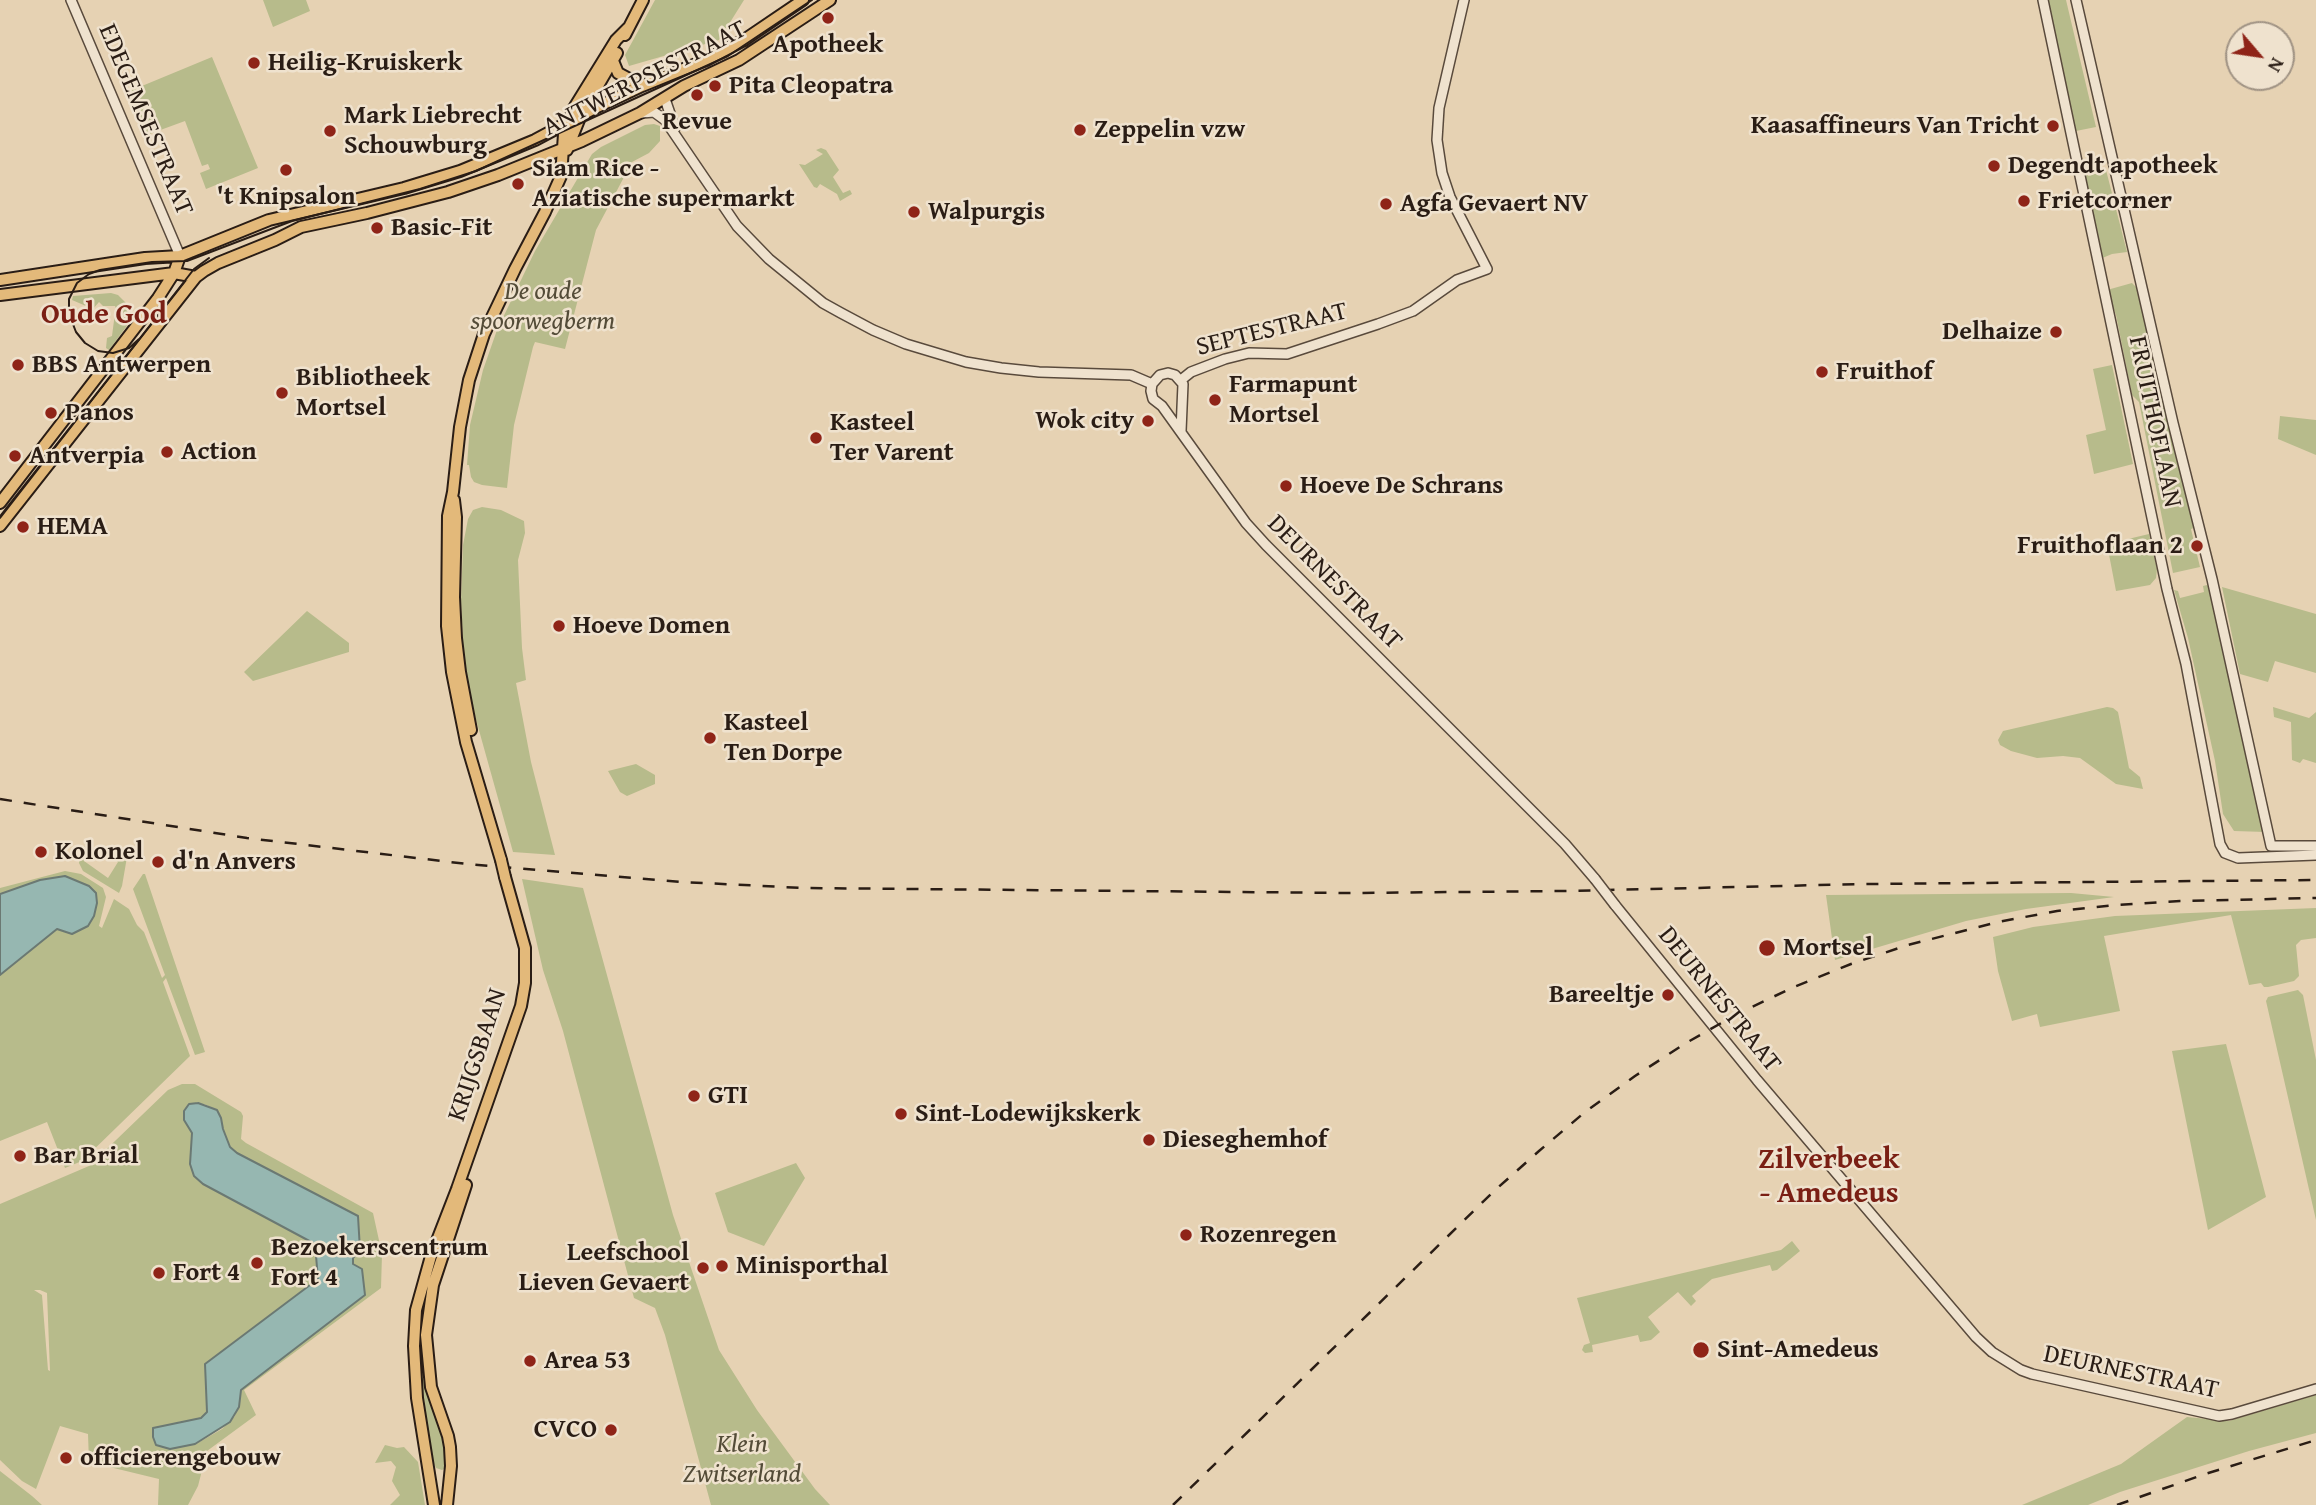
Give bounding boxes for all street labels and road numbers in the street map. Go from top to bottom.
street label: ANTWERPSESTRAAT [538,14,752,144]
street label: EDEGEMSESTRAAT [91,20,199,220]
street label: SEPTESTRAAT [1193,296,1351,364]
street label: FRUITHOFLAAN [2121,334,2187,510]
street label: DEURNESTRAAT [1260,509,1408,657]
street label: DEURNESTRAAT [1651,921,1787,1079]
street label: KRIJGSBAAN [442,985,514,1125]
street label: DEURNESTRAAT [2041,1339,2221,1407]

